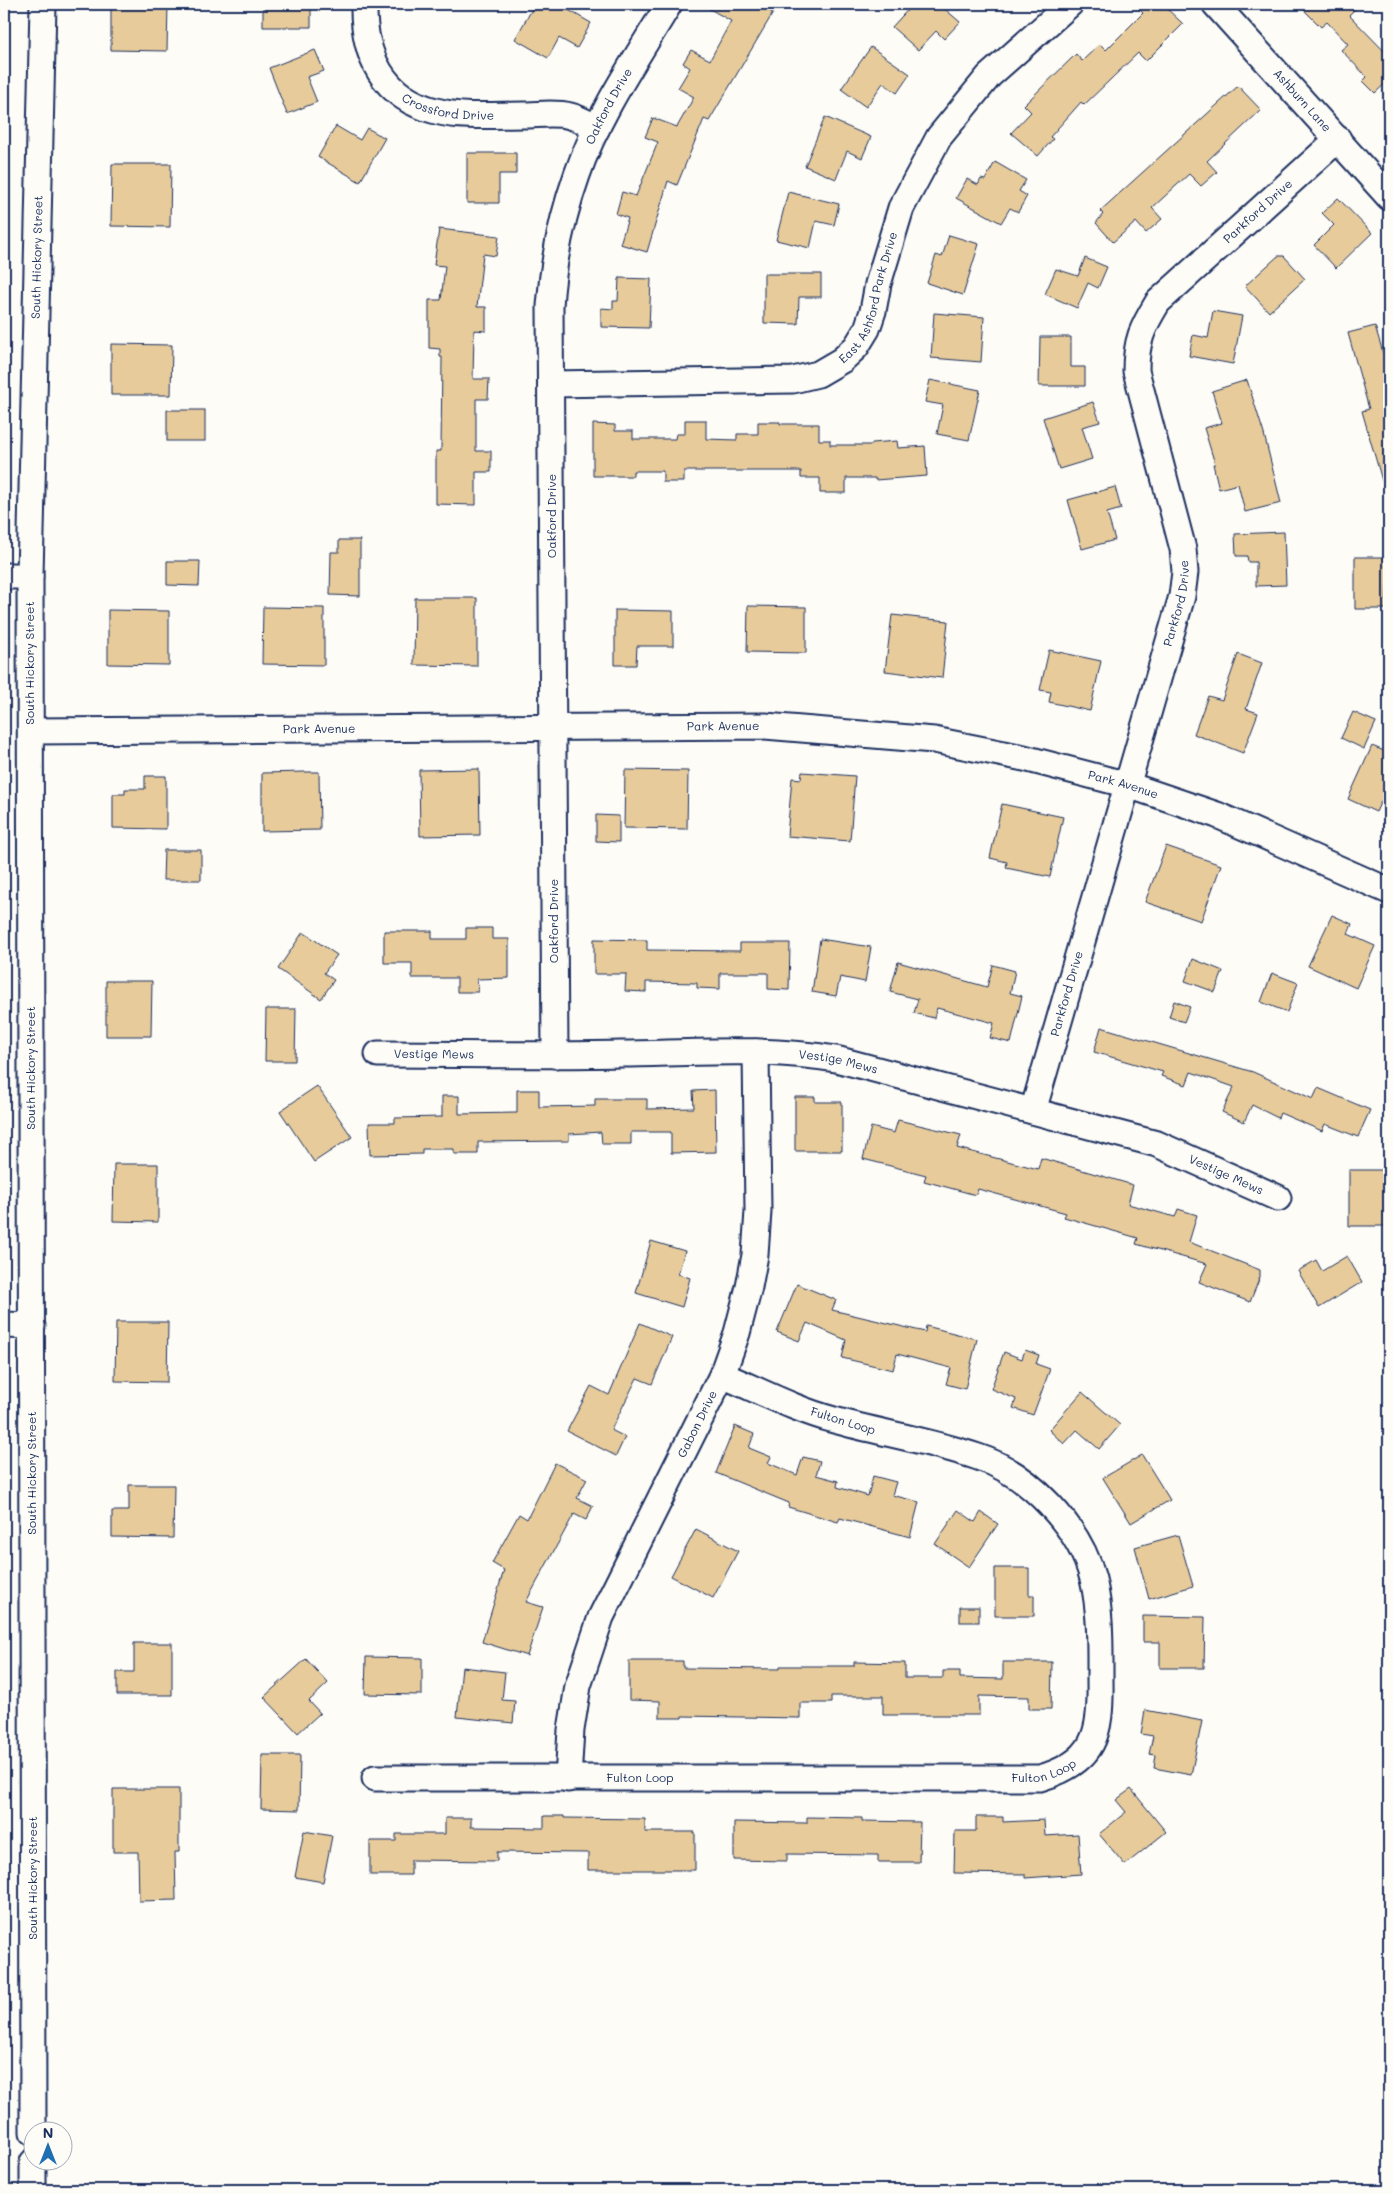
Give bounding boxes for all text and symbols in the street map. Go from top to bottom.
street label: Oakford Drive [581,65,635,147]
street label: Ashburn Lane [1270,65,1335,135]
street label: Crossford Drive [399,89,494,123]
street label: Parkford Drive [1219,175,1295,246]
street label: South Hickory Street [27,195,46,319]
street label: East Ashford Park Drive [835,230,900,366]
street label: Oakford Drive [543,474,559,558]
street label: Parkford Drive [1159,560,1192,648]
street label: South Hickory Street [21,601,37,725]
street label: Park Avenue [687,717,759,734]
street label: Park Avenue [283,720,355,736]
street label: Park Avenue [1086,766,1161,802]
street label: Oakford Drive [545,879,561,963]
street label: Parkford Drive [1046,949,1086,1038]
street label: South Hickory Street [22,1006,38,1130]
street label: Vestige Mews [394,1045,474,1062]
street label: Vestige Mews [798,1045,880,1077]
street label: Vestige Mews [1186,1150,1266,1198]
street label: Gabon Drive [673,1387,720,1460]
street label: Fulton Loop [809,1403,878,1438]
street label: South Hickory Street [23,1411,39,1535]
street label: Fulton Loop [1011,1755,1079,1785]
street label: Fulton Loop [606,1769,674,1785]
street label: South Hickory Street [24,1816,40,1940]
north arrow [22,2122,72,2172]
text: N [43,2123,53,2142]

